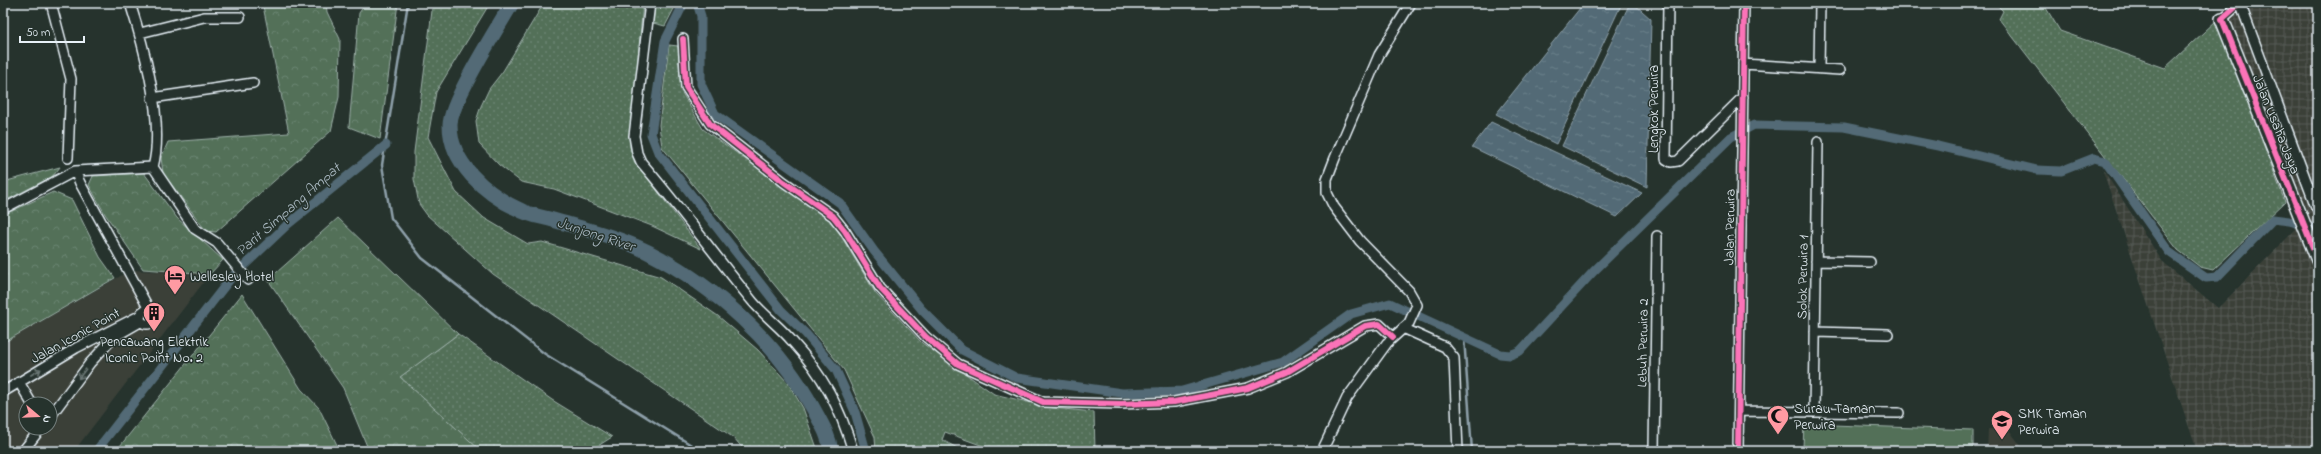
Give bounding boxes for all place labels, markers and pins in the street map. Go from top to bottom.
hotel icon: Wellesley Hotel [162,263,188,296]
place label: Wellesley Hotel [190,267,274,289]
building icon: Pencawang Elektrik Iconic Point No. 2 [141,300,167,333]
place label: Pencawang Elektrik Iconic Point No. 2 [100,332,209,369]
place label: Surau Taman Perwira [1794,399,1875,436]
mosque icon: Surau Taman Perwira [1765,403,1791,436]
place label: SMK Taman Perwira [2018,404,2087,441]
school or university icon: SMK Taman Perwira [1989,408,2015,441]

